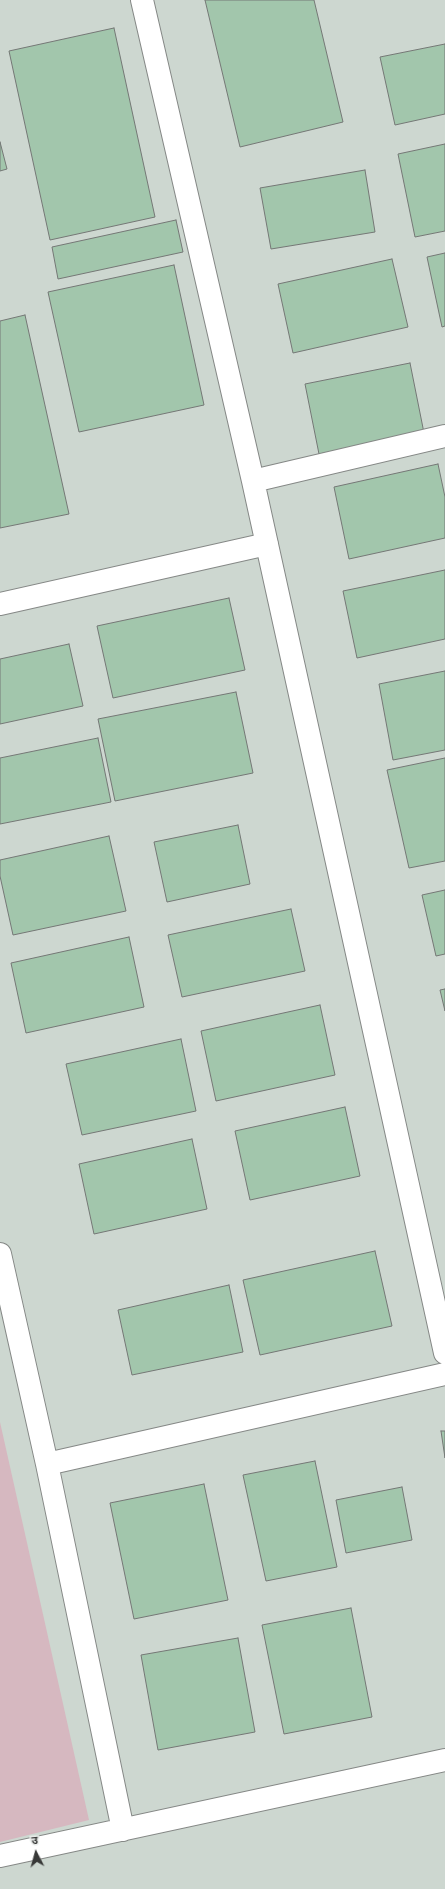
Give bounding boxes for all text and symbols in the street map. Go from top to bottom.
north arrow [16,1833,56,1873]
text: उ [31,1834,39,1847]

